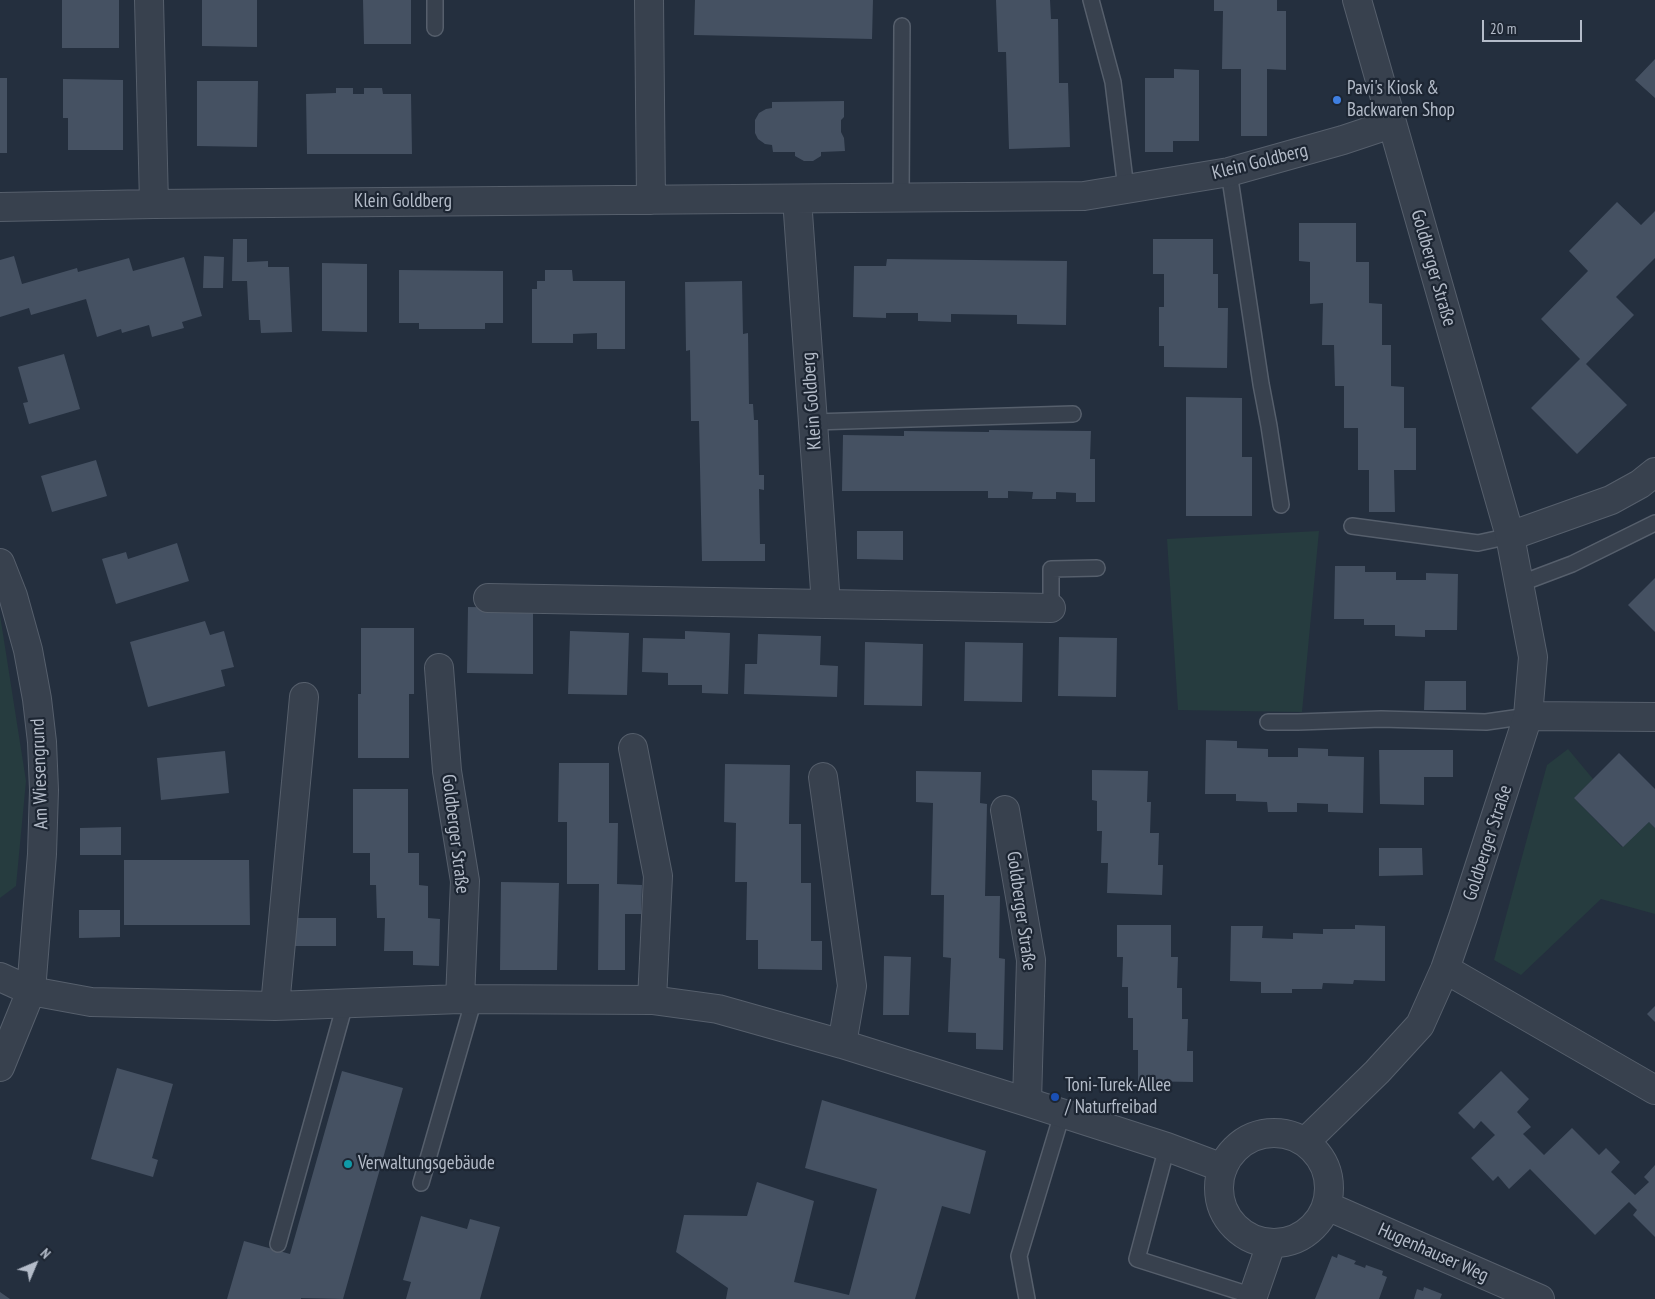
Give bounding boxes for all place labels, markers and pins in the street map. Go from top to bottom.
place label: Pavi's Kiosk & Backwaren Shop [1347,78,1455,122]
marker: Pavi's Kiosk & Backwaren Shop [1331,94,1343,106]
place label: Toni-Turek-Allee / Naturfreibad [1065,1075,1171,1119]
marker: Toni-Turek-Allee / Naturfreibad [1049,1091,1061,1103]
place label: Verwaltungsgebäude [358,1153,495,1175]
marker: Verwaltungsgebäude [342,1158,354,1170]

